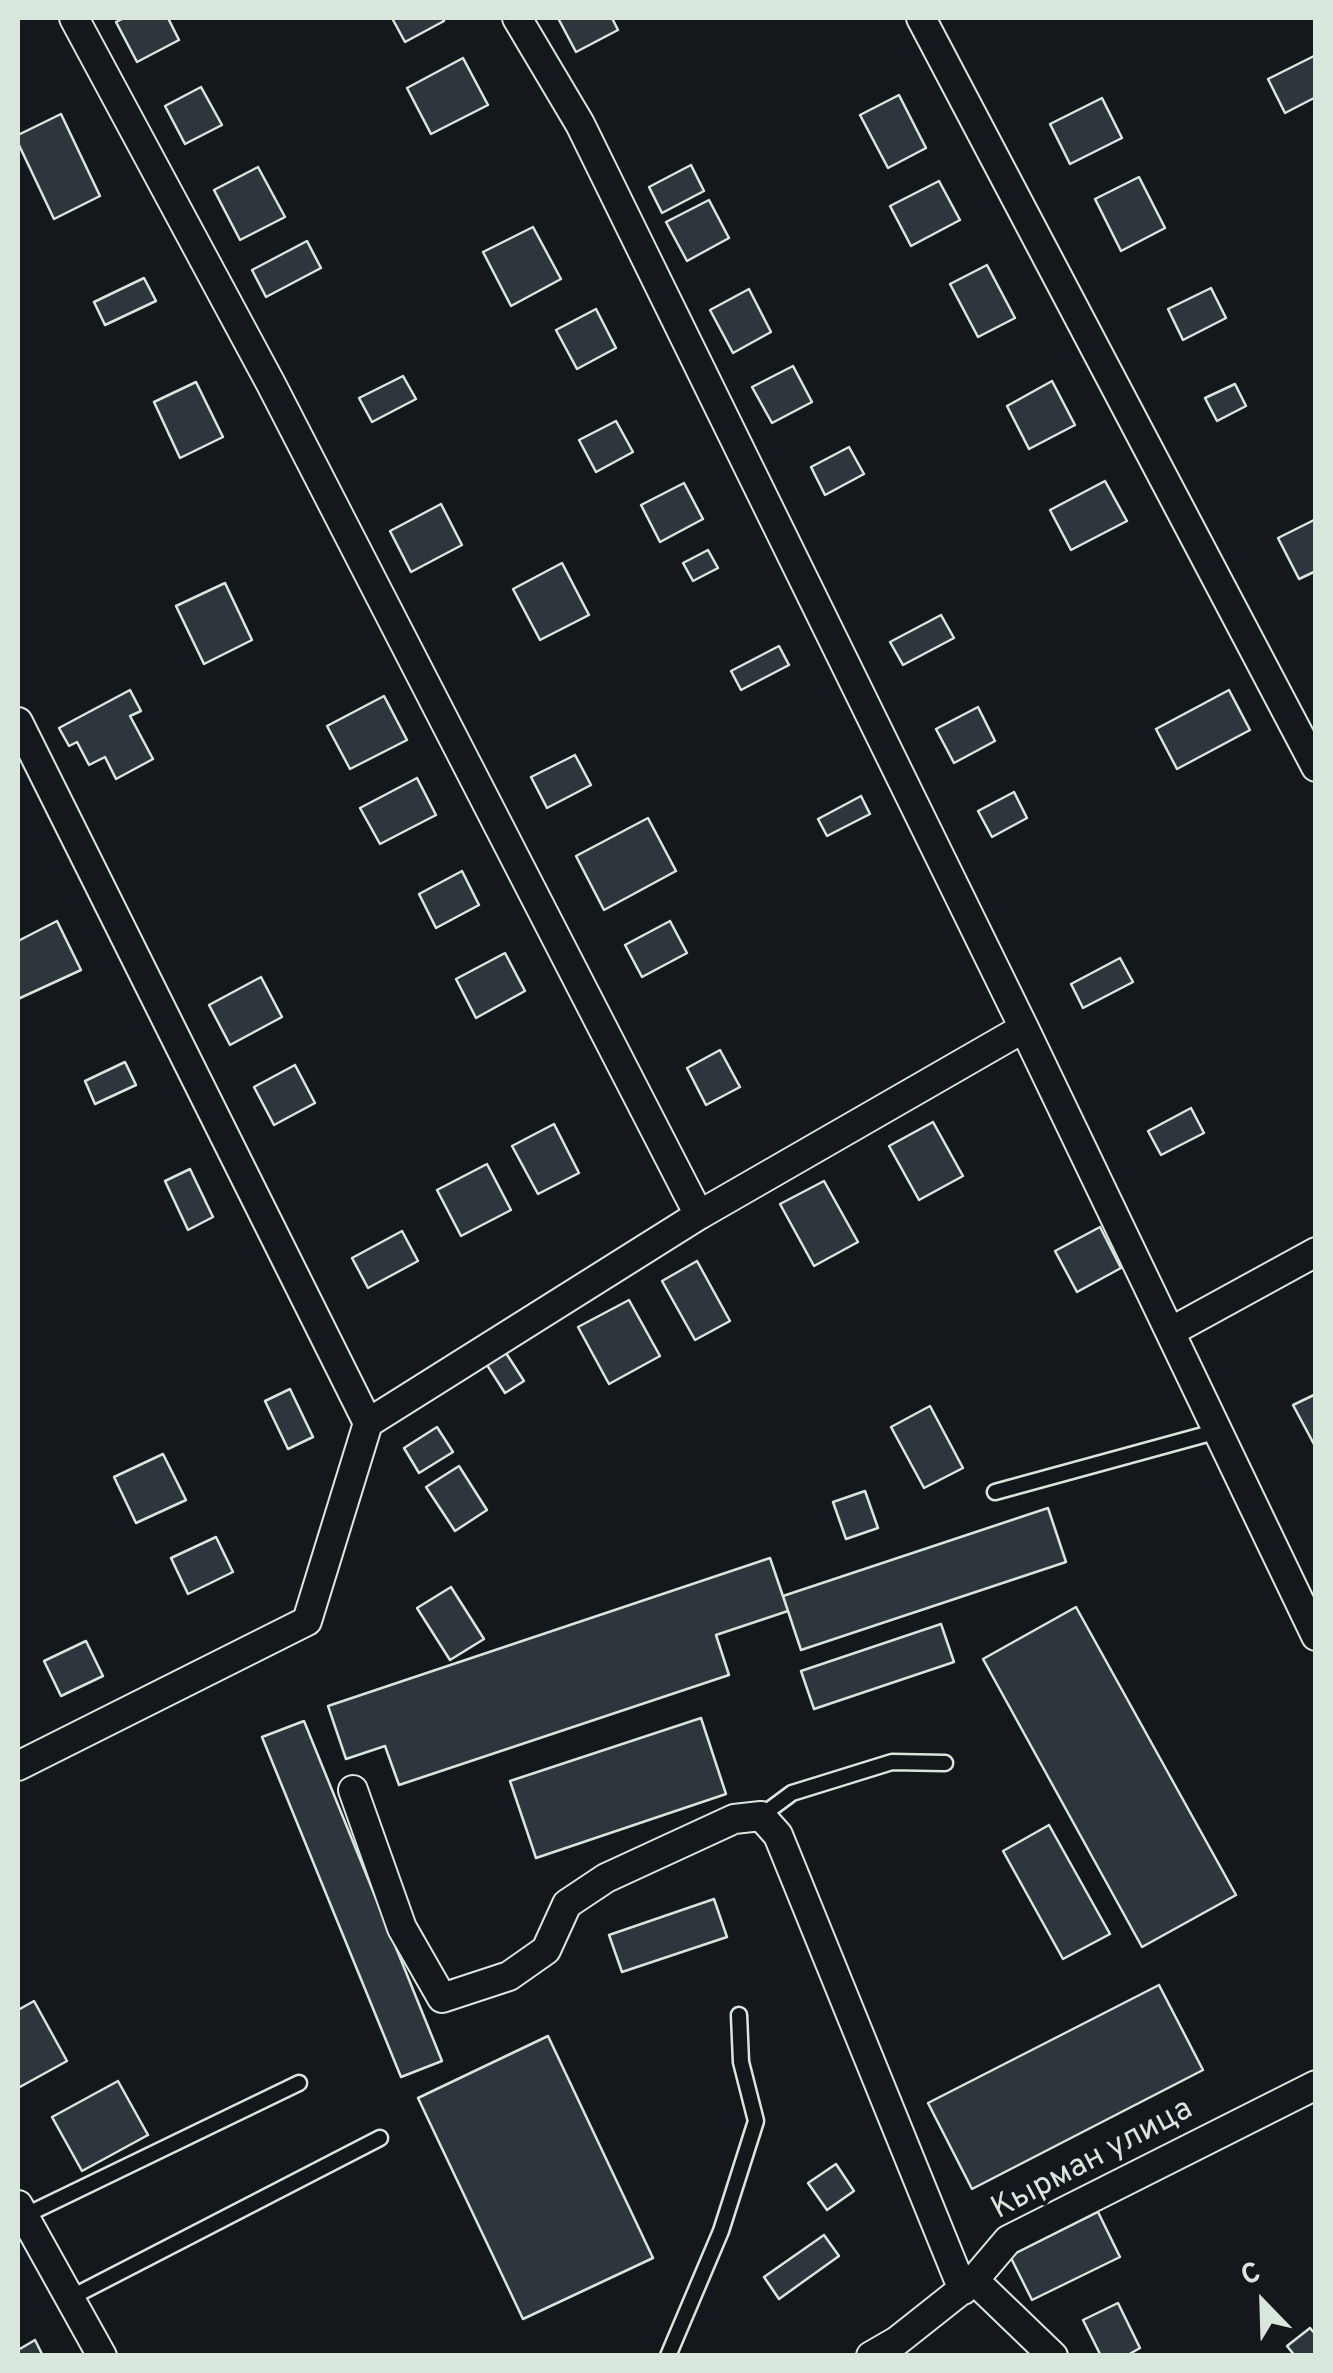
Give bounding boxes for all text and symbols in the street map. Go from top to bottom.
street label: Кырман улица [986,2092,1200,2230]
north arrow [1213,2253,1313,2353]
text: С [1236,2255,1267,2295]

